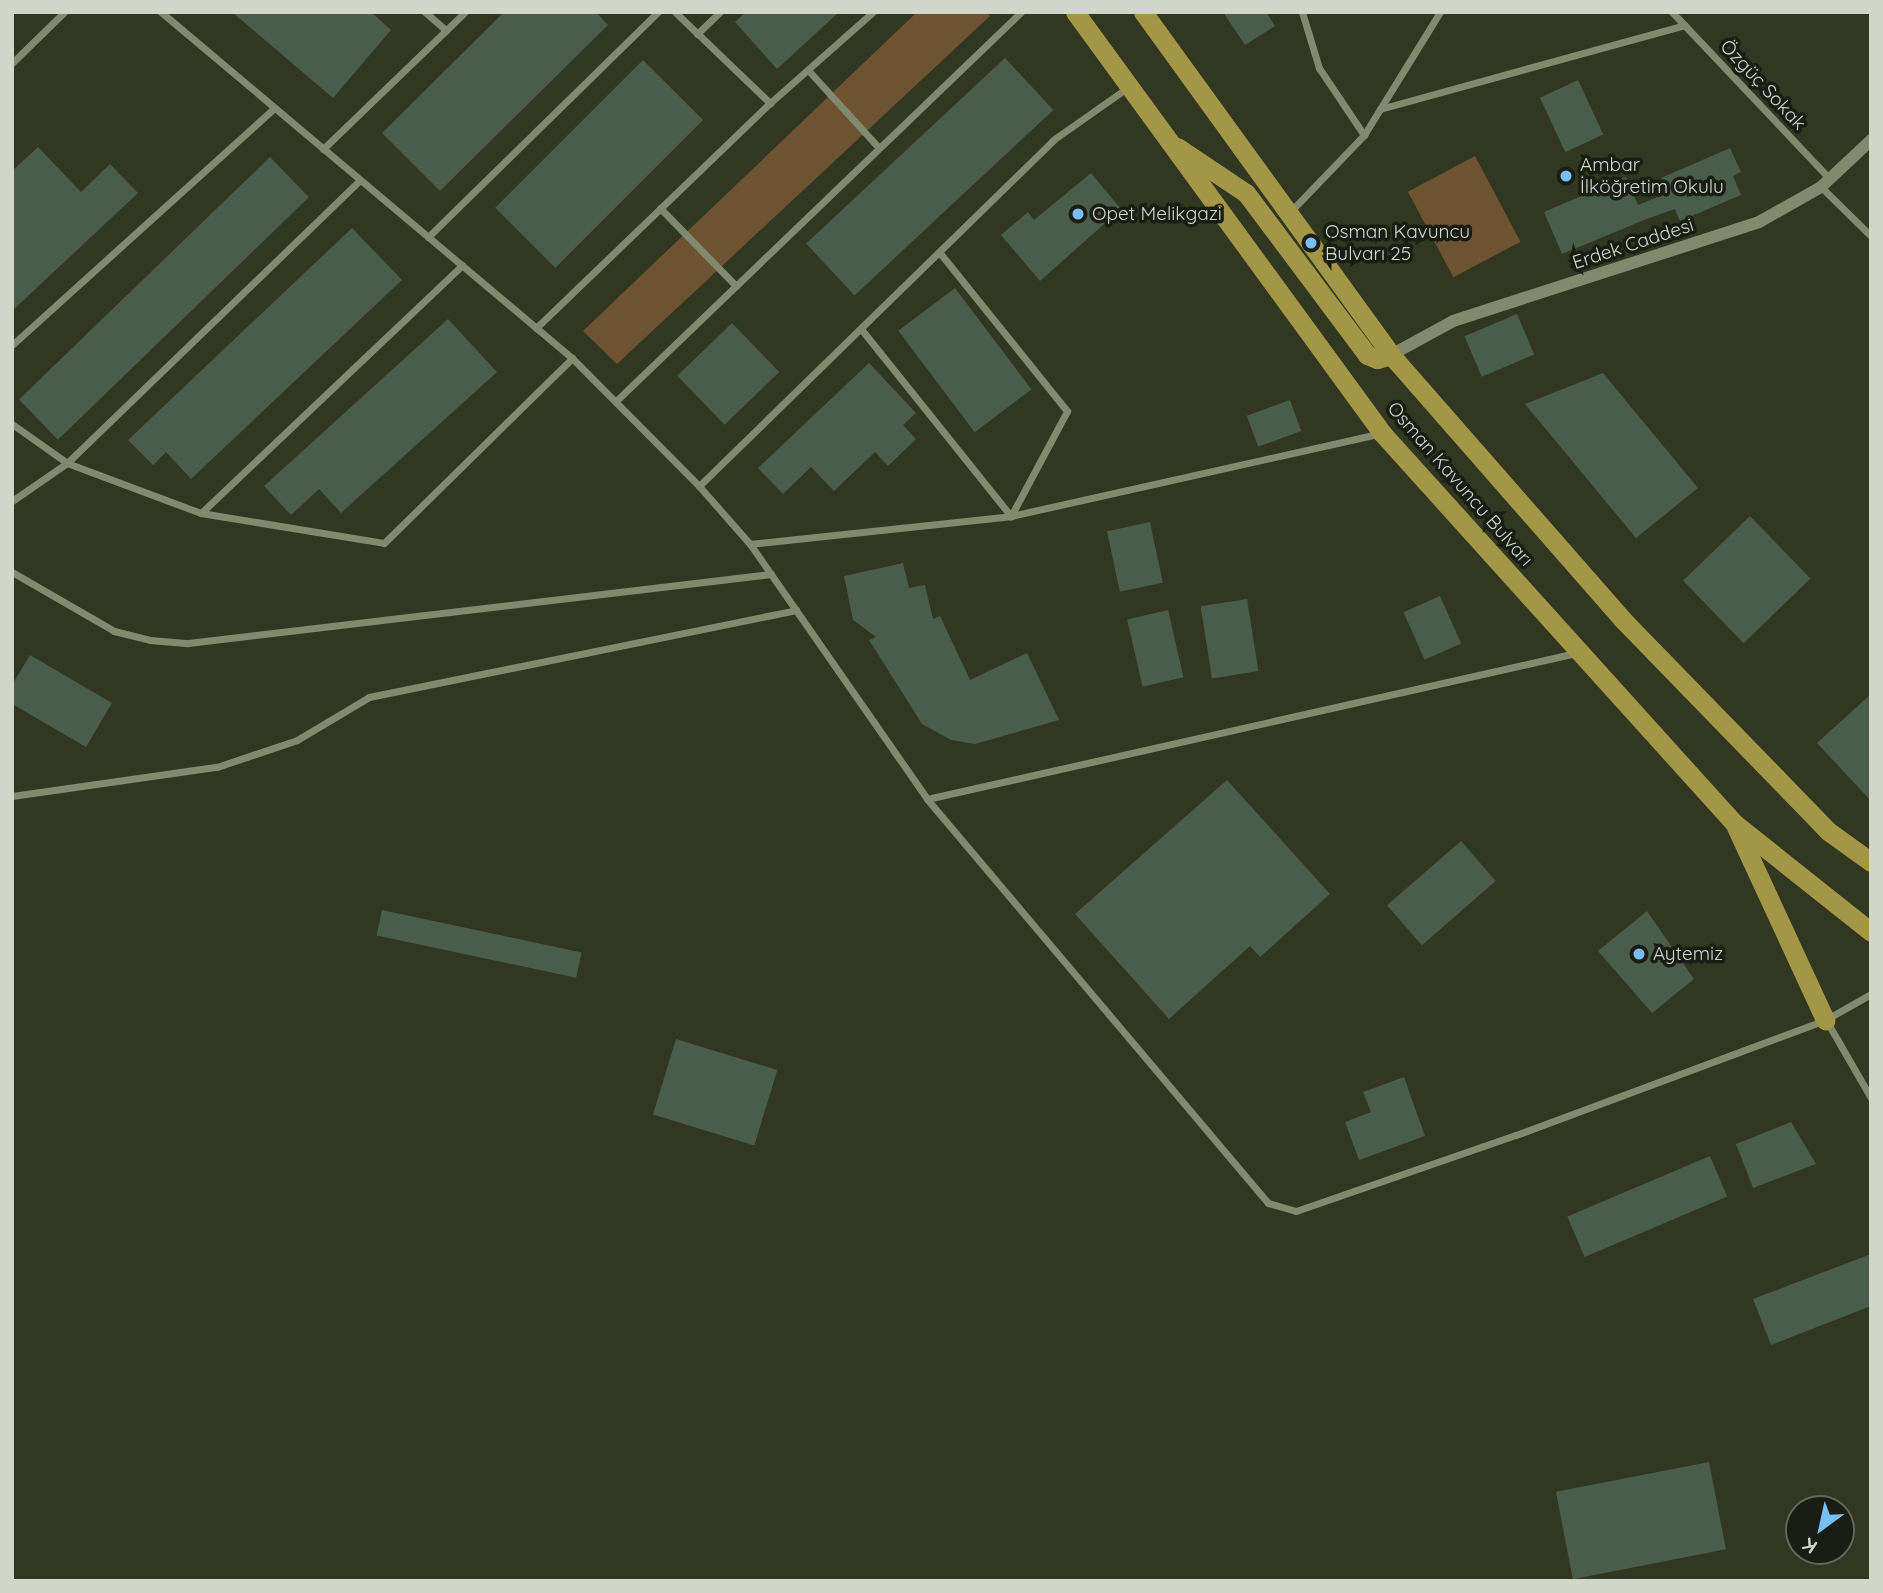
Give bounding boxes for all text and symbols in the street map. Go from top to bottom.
street label: Özgüç Sokak [1715,35,1811,135]
place label: Ambar İlköğretim Okulu [1580,154,1724,198]
marker: Ambar İlköğretim Okulu [1558,168,1574,184]
place label: Opet Melikgazi [1092,203,1222,225]
marker: Opet Melikgazi [1070,206,1086,222]
street label: Erdek Caddesi [1570,214,1696,274]
place label: Osman Kavuncu Bulvarı 25 [1325,221,1470,265]
marker: Osman Kavuncu Bulvarı 25 [1303,235,1319,251]
street label: Osman Kavuncu Bulvarı [1382,397,1538,571]
place label: Aytemiz [1653,943,1723,965]
marker: Aytemiz [1631,946,1647,962]
north arrow [1785,1495,1855,1565]
text: K [1798,1532,1821,1559]

